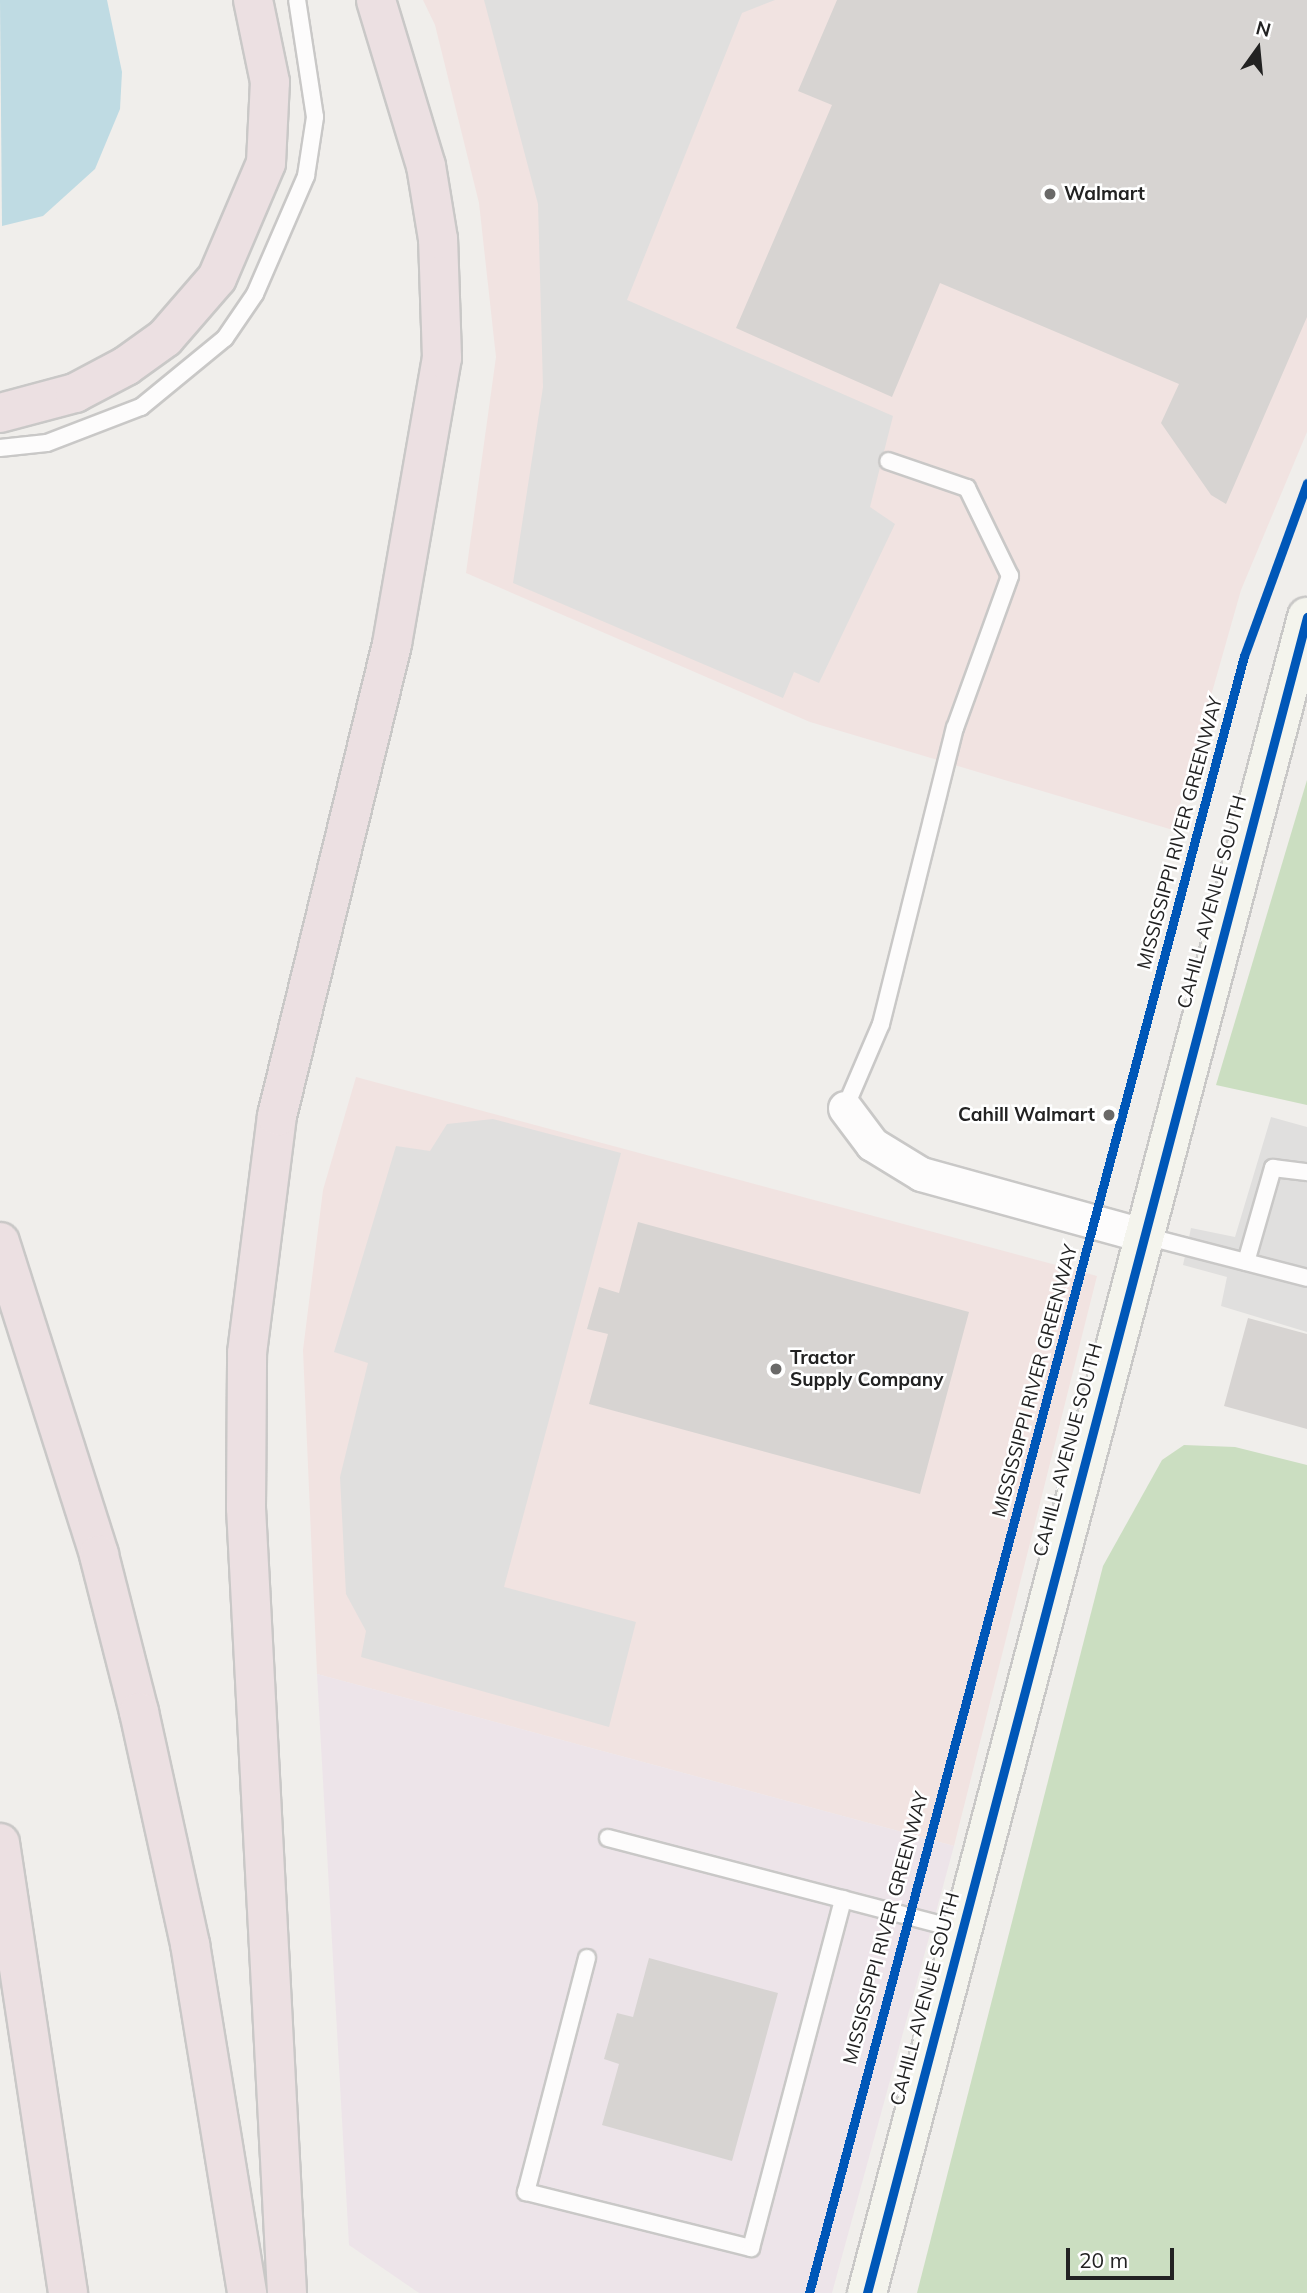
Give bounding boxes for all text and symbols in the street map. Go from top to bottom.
north arrow [1223,14,1293,84]
text: N [1253,15,1273,42]
place label: Walmart [1064,183,1145,205]
marker: Walmart [1042,186,1058,202]
street label: MISSISSIPPI RIVER GREENWAY [1133,694,1227,972]
street label: CAHILL AVENUE SOUTH [1173,793,1251,1011]
place label: Cahill Walmart [958,1104,1095,1126]
marker: Cahill Walmart [1101,1107,1117,1123]
street label: MISSISSIPPI RIVER GREENWAY [988,1242,1082,1520]
street label: CAHILL AVENUE SOUTH [1029,1341,1107,1559]
place label: Tractor Supply Company [790,1347,944,1391]
marker: Tractor Supply Company [768,1361,784,1377]
street label: MISSISSIPPI RIVER GREENWAY [839,1789,933,2067]
street label: CAHILL AVENUE SOUTH [886,1890,964,2108]
scale bar [1069,2234,1178,2278]
text: 20 m [1079,2247,1128,2273]

